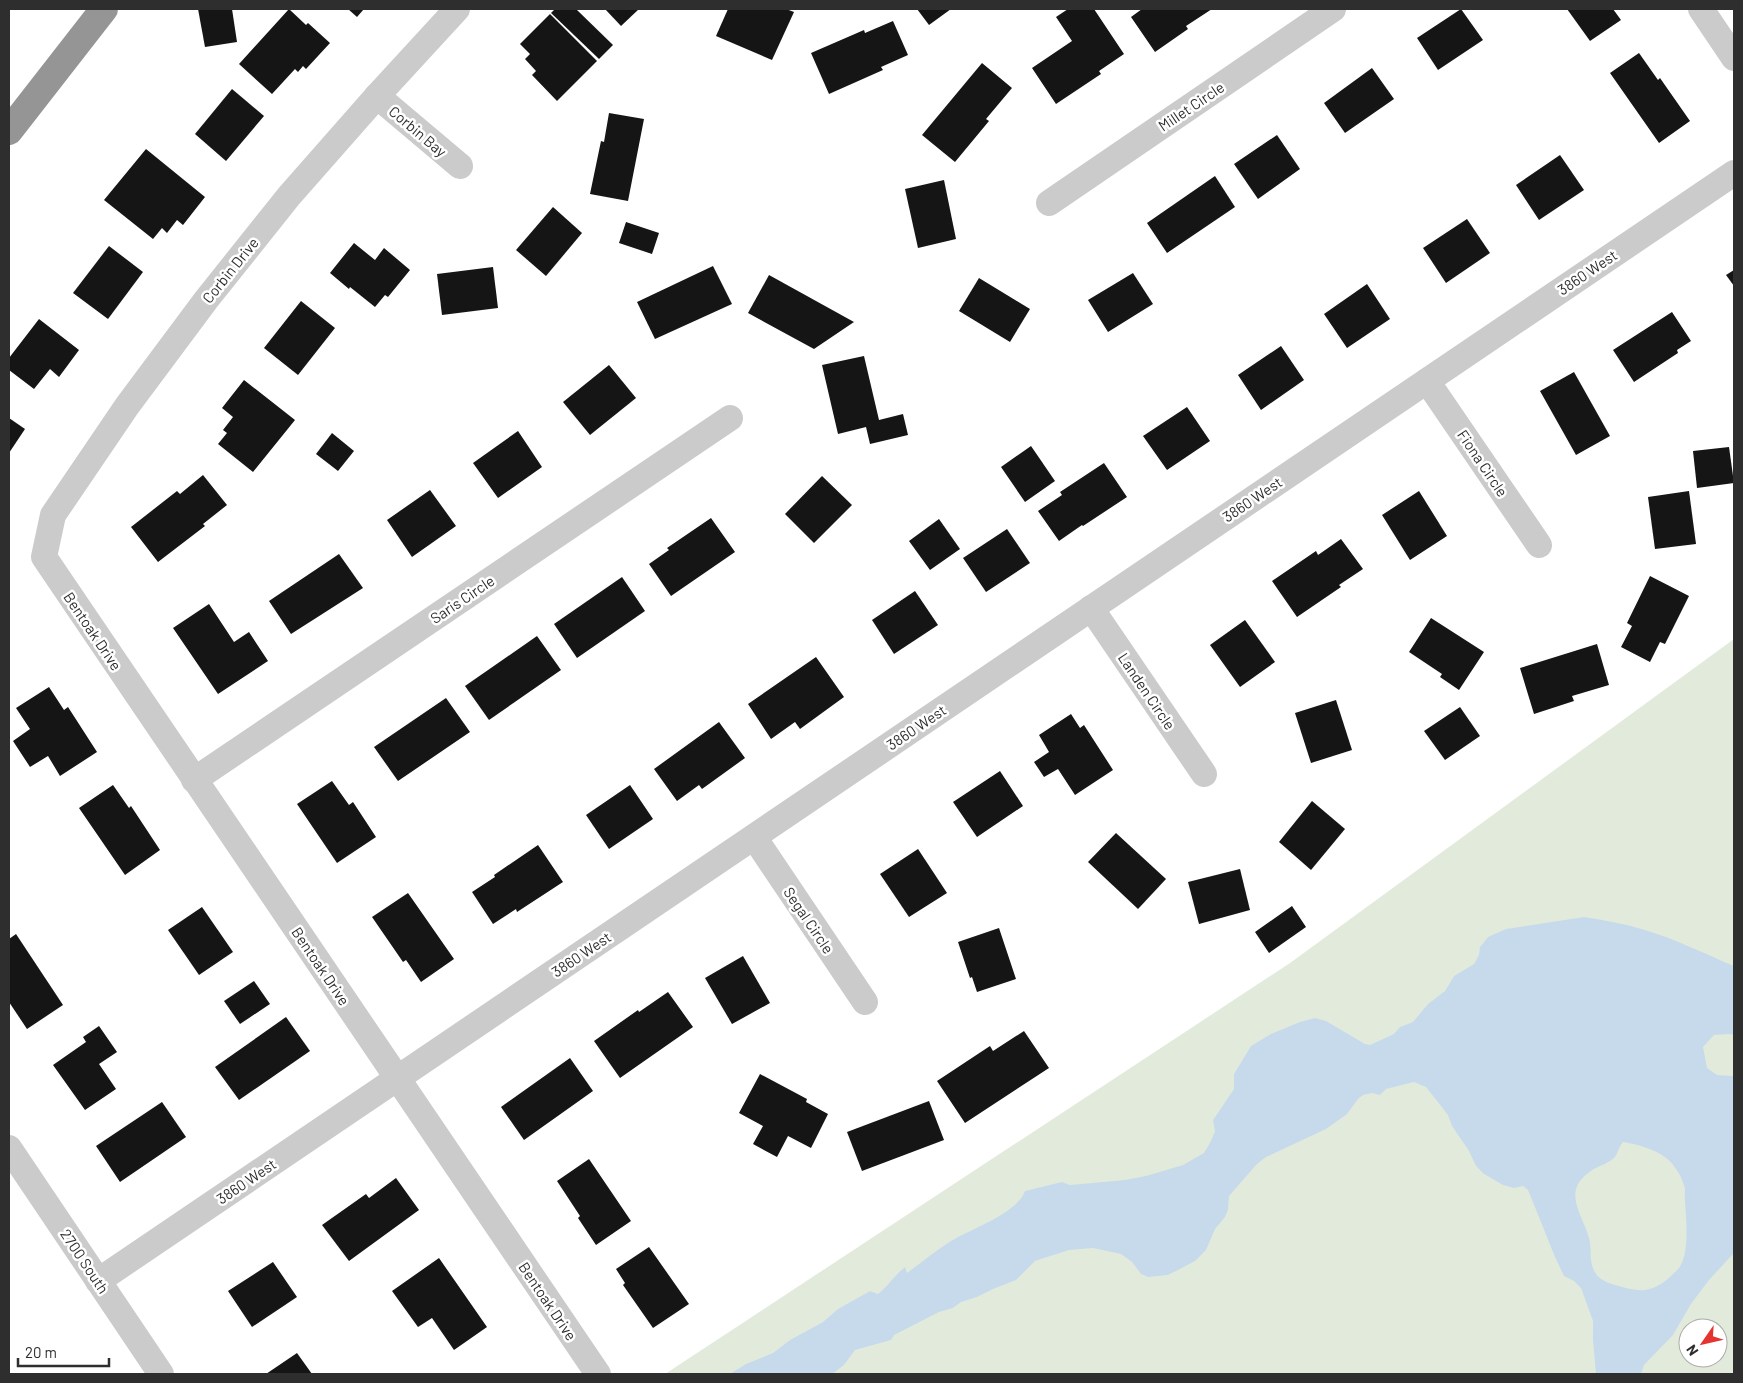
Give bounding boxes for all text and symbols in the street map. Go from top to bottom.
street label: Millet Circle [1155,77,1227,135]
street label: Corbin Bay [386,102,451,160]
street label: Corbin Drive [198,234,262,306]
street label: 3860 West [1554,246,1620,298]
street label: Fiona Circle [1454,426,1512,500]
street label: 3860 West [1219,473,1285,525]
street label: Saris Circle [427,571,497,627]
street label: Bentoak Drive [60,588,126,674]
street label: Landen Circle [1115,649,1179,733]
street label: 3860 West [883,701,949,753]
street label: Segal Circle [780,883,838,957]
street label: Bentoak Drive [288,923,354,1009]
street label: 3860 West [548,928,614,980]
street label: 3860 West [213,1155,279,1207]
street label: 2700 South [57,1225,113,1297]
street label: Bentoak Drive [515,1258,581,1344]
north arrow [1678,1318,1728,1368]
scale bar [18,1336,109,1368]
text: N [1682,1342,1701,1359]
text: 20 m [25,1343,57,1361]

